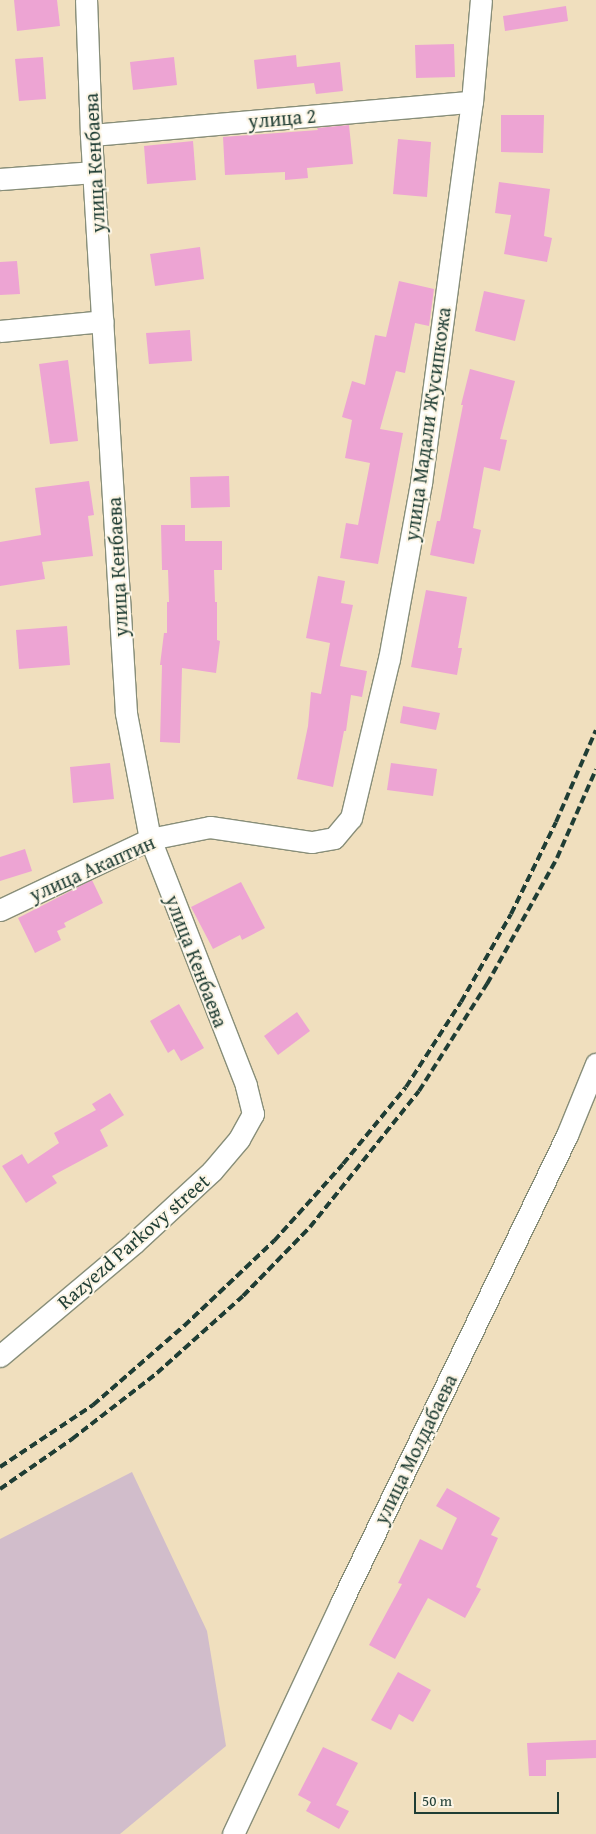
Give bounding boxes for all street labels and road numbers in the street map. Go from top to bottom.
street label: улица Кенбаева [78,92,110,234]
street label: улица 2 [247,103,317,133]
street label: улица Мадали Жусипкожа [399,305,455,543]
street label: улица Кенбаева [101,496,133,638]
street label: улица Акаптин [25,830,159,906]
street label: улица Кенбаева [161,891,233,1031]
street label: Razyezd Parkovy street [52,1168,214,1314]
street label: улица Молдабаева [368,1370,462,1528]

